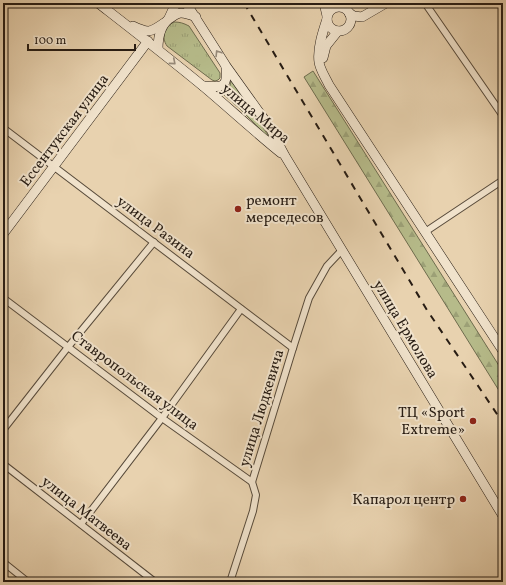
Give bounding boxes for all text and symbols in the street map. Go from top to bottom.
scale bar [28,26,135,52]
text: 100 m [34,33,67,49]
one-way arrow [215,50,223,57]
one-way arrow [169,57,176,64]
street label: Ессентукская улица [16,70,115,192]
street label: улица Мира [216,79,294,149]
place label: ремонт мерседесов [246,191,324,229]
street label: улица Разина [112,192,199,265]
marker: ремонт мерседесов [233,204,243,214]
street label: улица Ермолова [367,277,442,383]
street label: Ставропольская улица [66,326,202,436]
street label: улица Людкевича [235,347,290,470]
place label: ТЦ «Sport Extreme» [398,403,465,441]
marker: ТЦ «Sport Extreme» [468,416,478,426]
street label: улица Матвеева [36,472,136,556]
place label: Капарол центр [352,490,455,511]
marker: Капарол центр [458,494,468,504]

